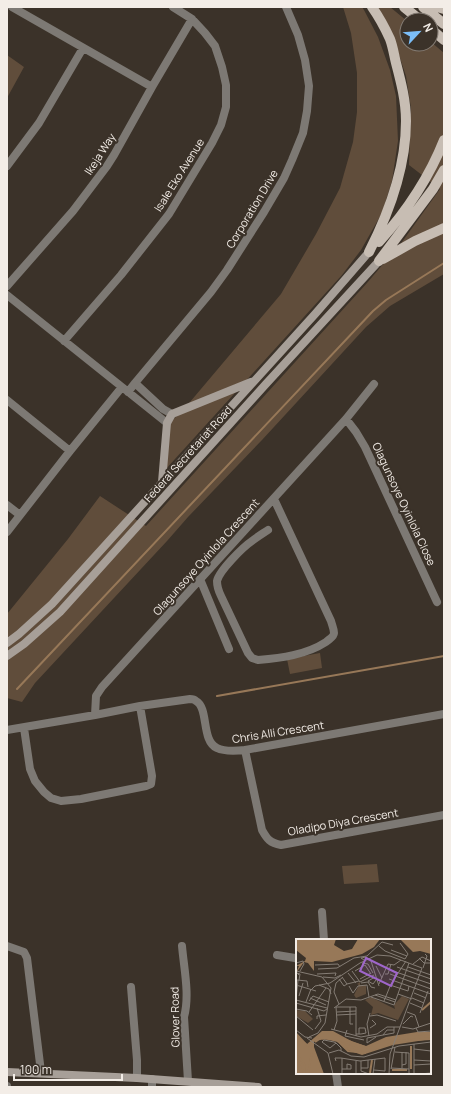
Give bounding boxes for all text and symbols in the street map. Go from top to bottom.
north arrow [399,12,439,52]
text: N [420,21,437,34]
street label: Ikeja Way [81,130,119,177]
street label: Isale Eko Avenue [150,135,207,214]
street label: Corporation Drive [222,166,281,251]
street label: Federal Secretariat Road [140,402,235,505]
street label: Olagunsoye Oyinlola Close [369,440,440,568]
street label: Olagunsoye Oyinlola Crescent [149,495,262,618]
street label: Chris Alli Crescent [231,717,325,746]
street label: Oladipo Diya Crescent [287,804,399,839]
inset map [296,939,431,1074]
street label: Glover Road [166,987,183,1047]
scale bar [14,1056,122,1082]
text: 100 m [20,1061,52,1078]

